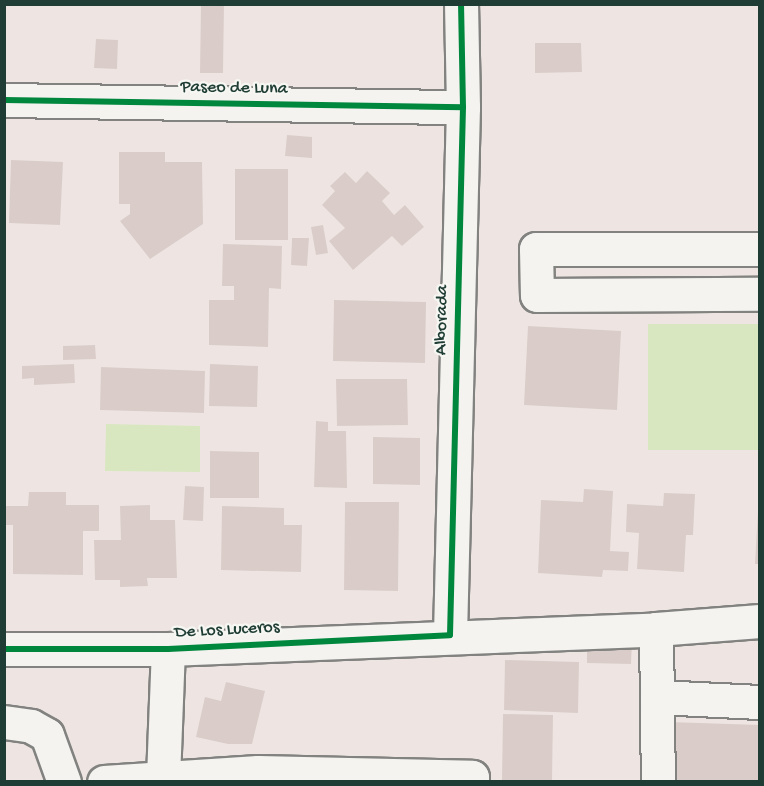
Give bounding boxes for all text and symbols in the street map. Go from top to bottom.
street label: Paseo de Luna [180,77,288,101]
street label: Alborada [432,285,454,355]
street label: De Los Luceros [174,617,280,645]

